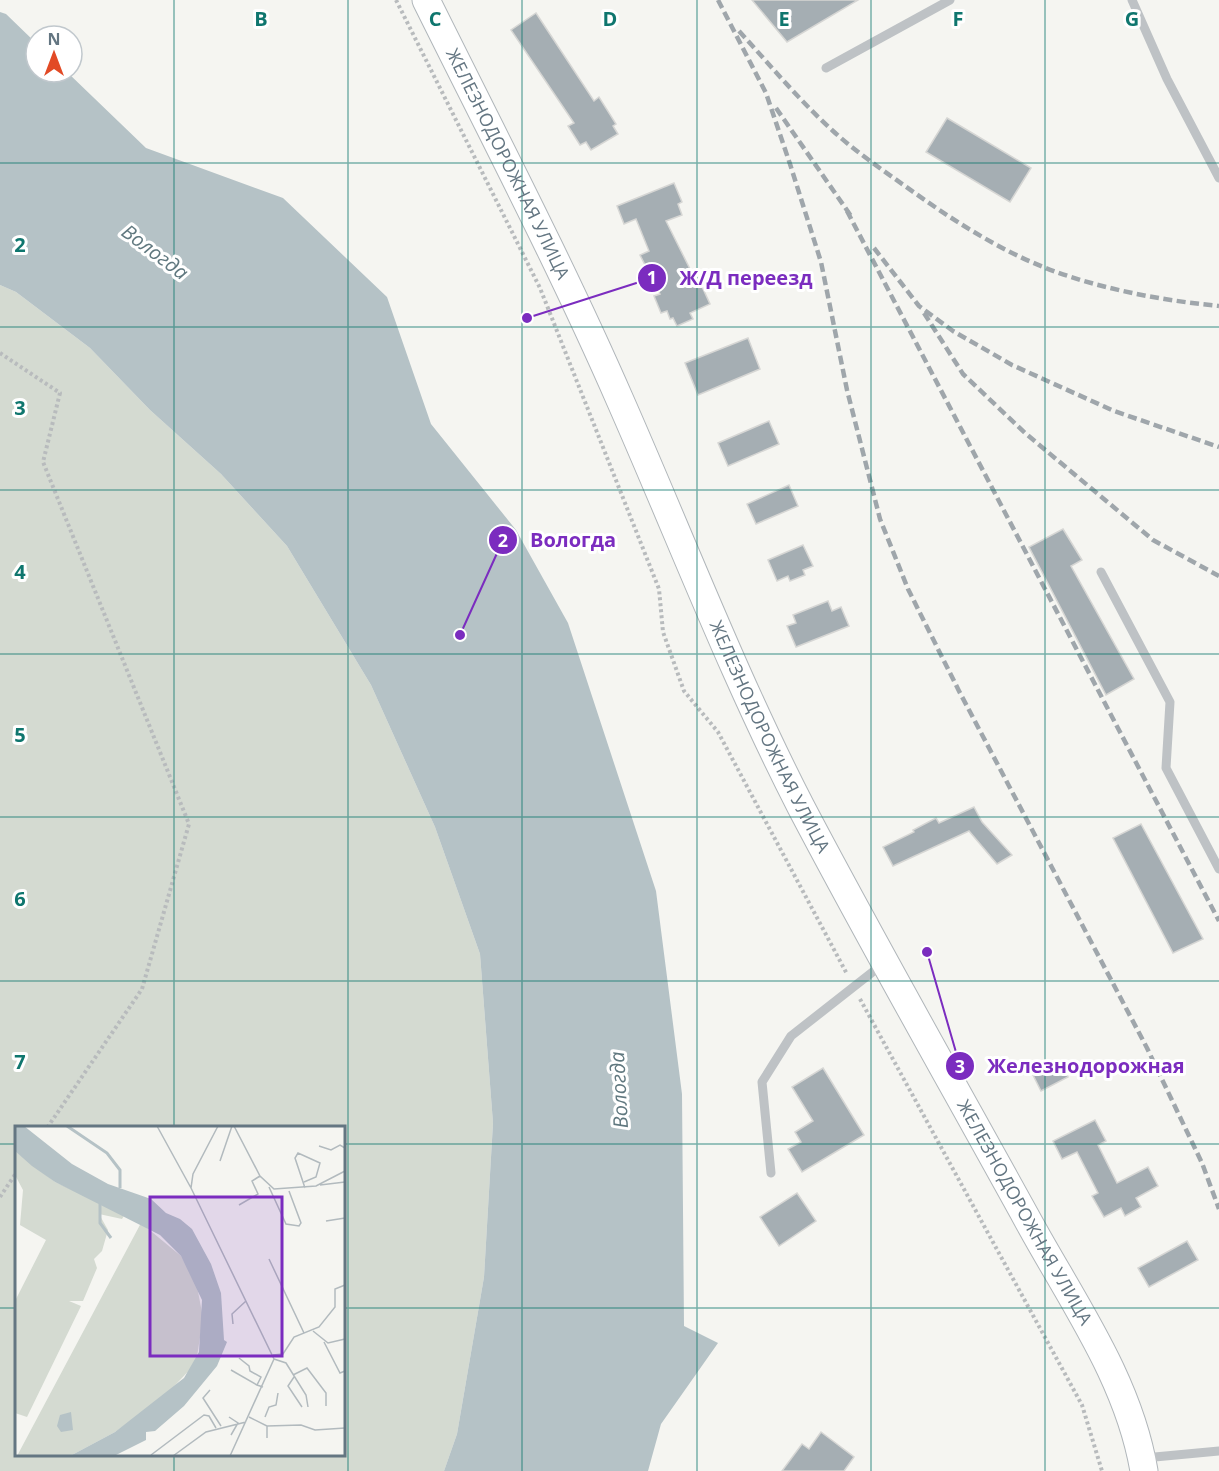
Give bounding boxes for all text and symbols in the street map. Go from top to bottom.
text: B [254,5,268,32]
text: C [429,5,442,32]
text: D [603,5,617,32]
text: E [778,5,790,32]
text: F [953,5,963,32]
text: G [1125,5,1139,32]
north arrow [24,24,84,84]
text: N [47,28,61,50]
street label: ЖЕЛЕЗНОДОРОЖНАЯ УЛИЦА [441,44,576,283]
water label: Вологда [116,218,194,286]
text: 2 [14,231,26,258]
callout: Ж/Д переезд [637,259,824,297]
text: Ж/Д переезд [679,264,813,291]
text: 1 [647,265,657,289]
text: 3 [14,394,26,421]
callout: Вологда [488,521,628,559]
text: Вологда [530,526,616,553]
text: 2 [498,528,508,552]
text: 4 [14,558,26,585]
street label: ЖЕЛЕЗНОДОРОЖНАЯ УЛИЦА [705,616,836,857]
text: 5 [14,721,26,748]
text: 6 [14,885,26,912]
callout: Железнодорожная [945,1047,1197,1085]
text: 7 [14,1048,26,1075]
water label: Вологда [603,1051,634,1129]
text: Железнодорожная [987,1052,1185,1079]
text: 3 [955,1054,965,1078]
street label: ЖЕЛЕЗНОДОРОЖНАЯ УЛИЦА [952,1095,1099,1329]
inset map [15,1126,345,1456]

